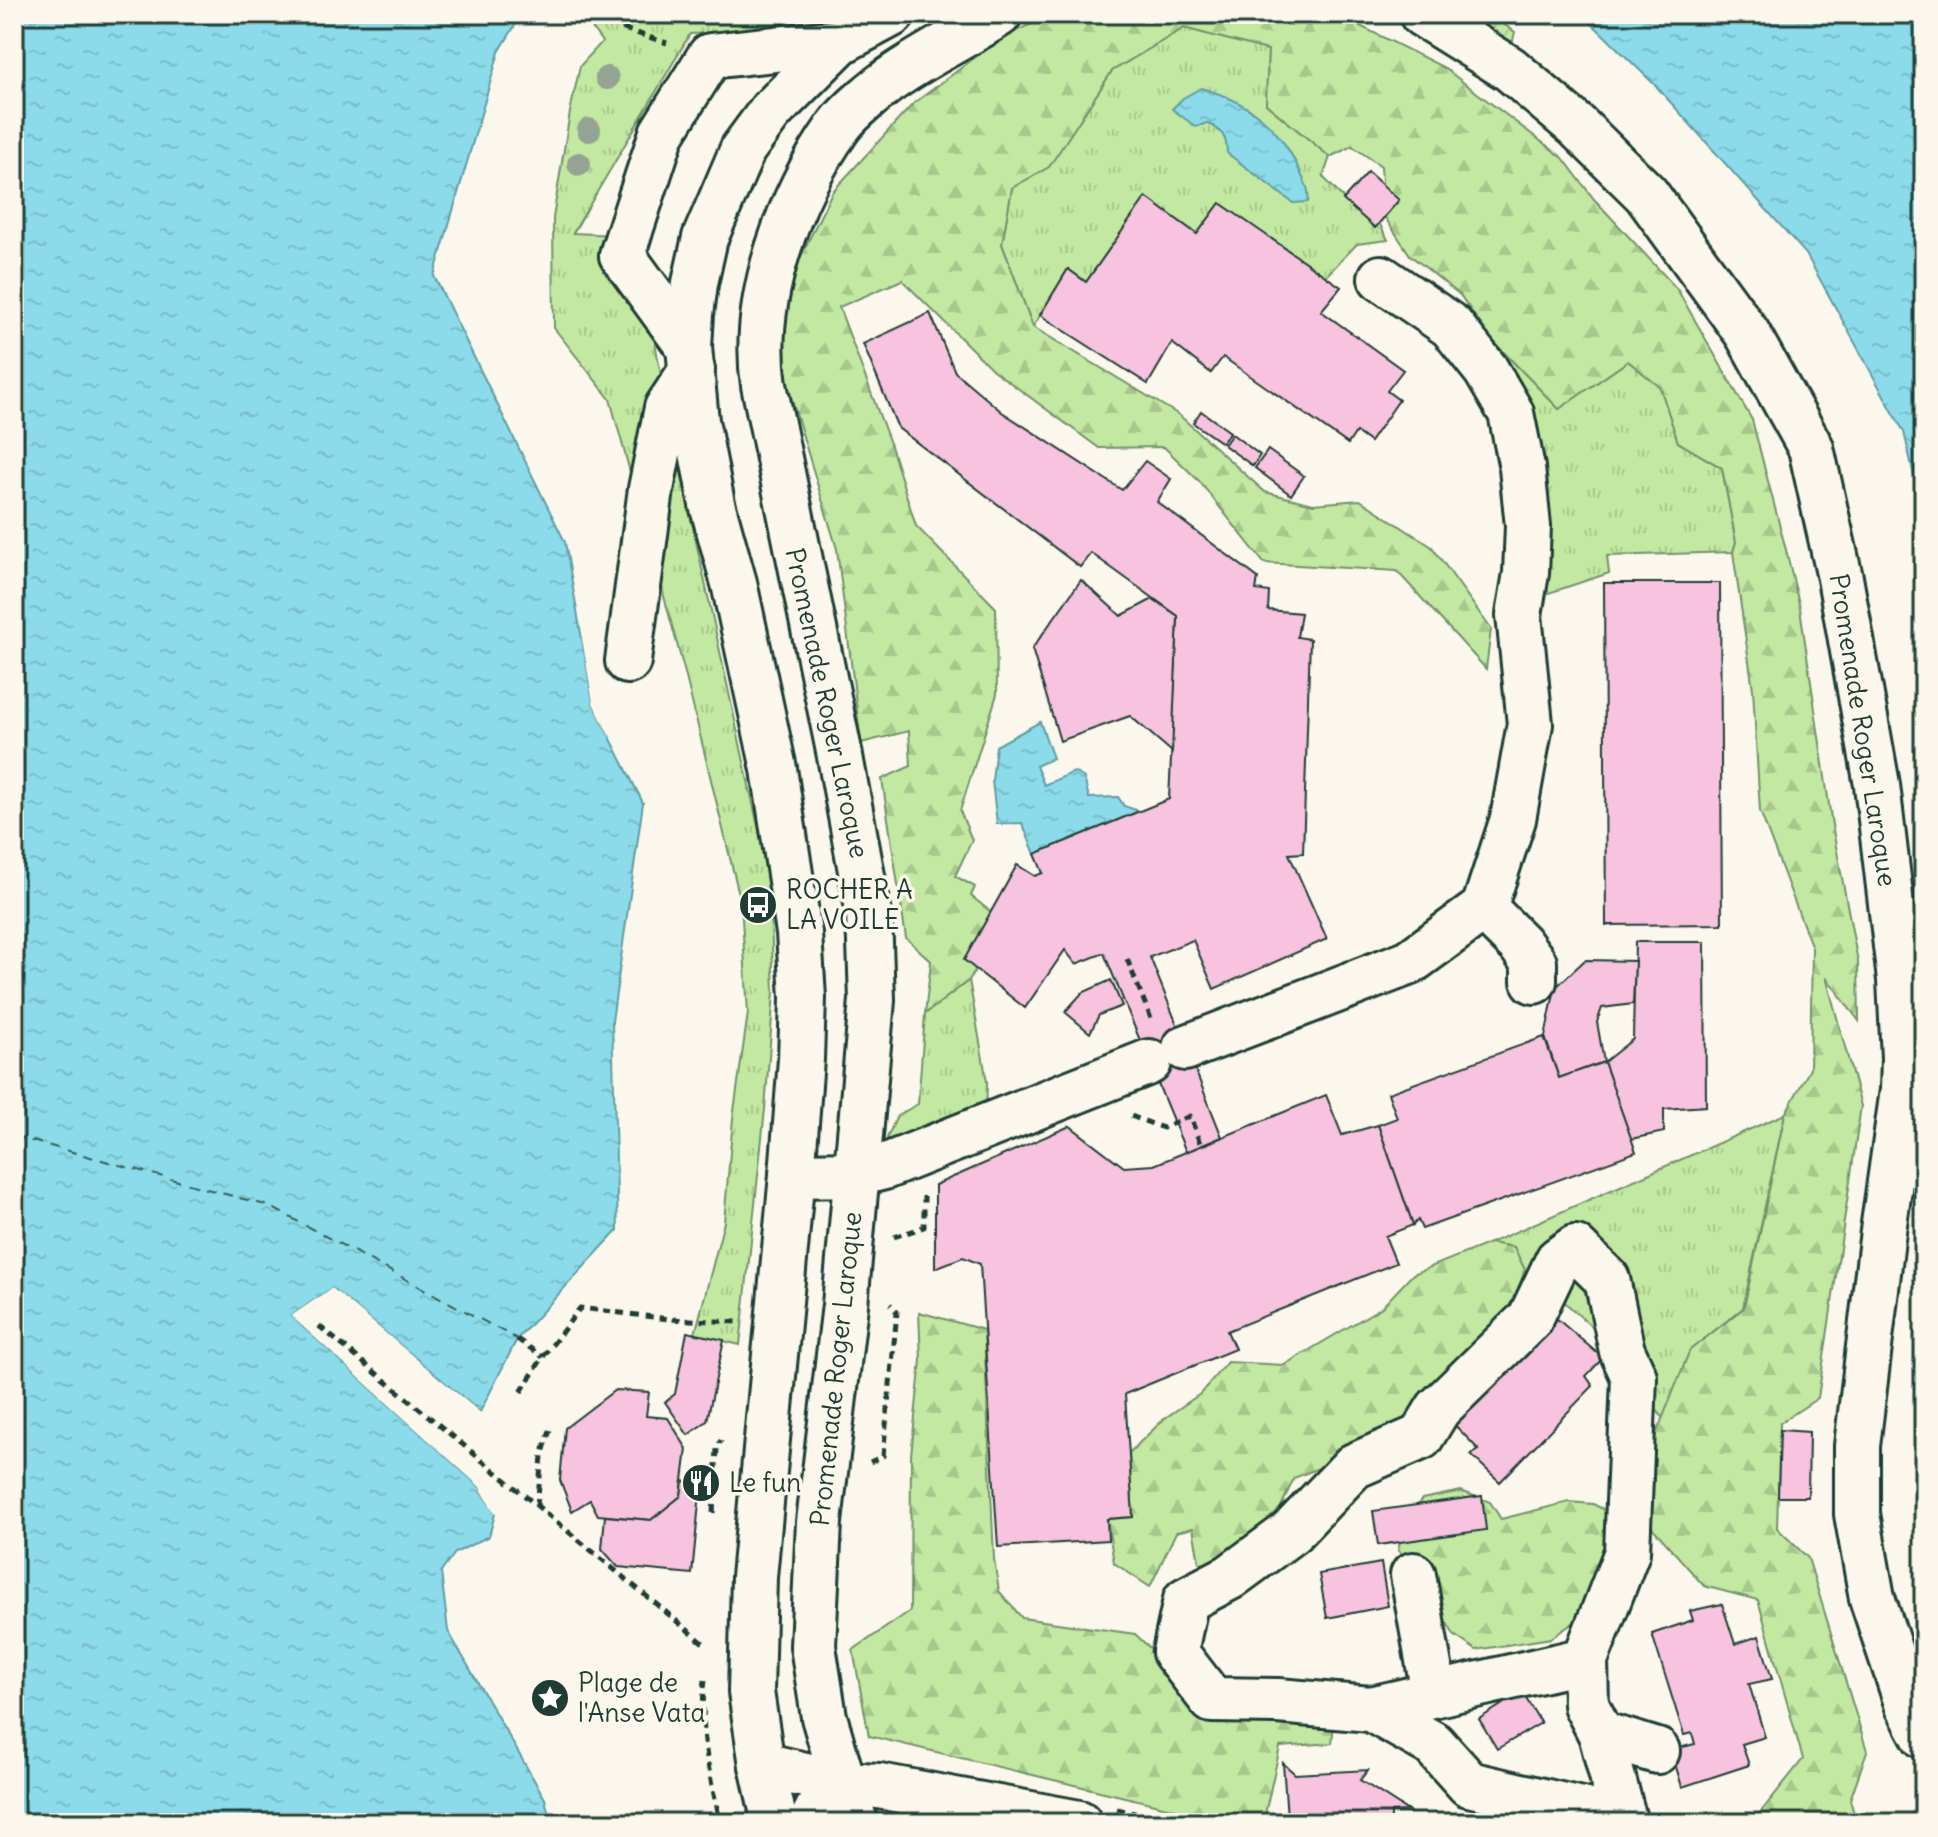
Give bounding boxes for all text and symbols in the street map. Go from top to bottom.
street label: Promenade Roger Laroque [778,545,876,861]
street label: Promenade Roger Laroque [1822,571,1905,889]
place label: ROCHER A LA VOILE [786,873,913,936]
bus stop icon: ROCHER A LA VOILE [737,884,779,926]
street label: Promenade Roger Laroque [803,1210,868,1528]
restaurant icon: Le fun [680,1462,722,1504]
place label: Le fun [729,1466,801,1499]
place label: Plage de l'Anse Vata [578,1666,705,1729]
place icon: Plage de l'Anse Vata [529,1677,571,1719]

